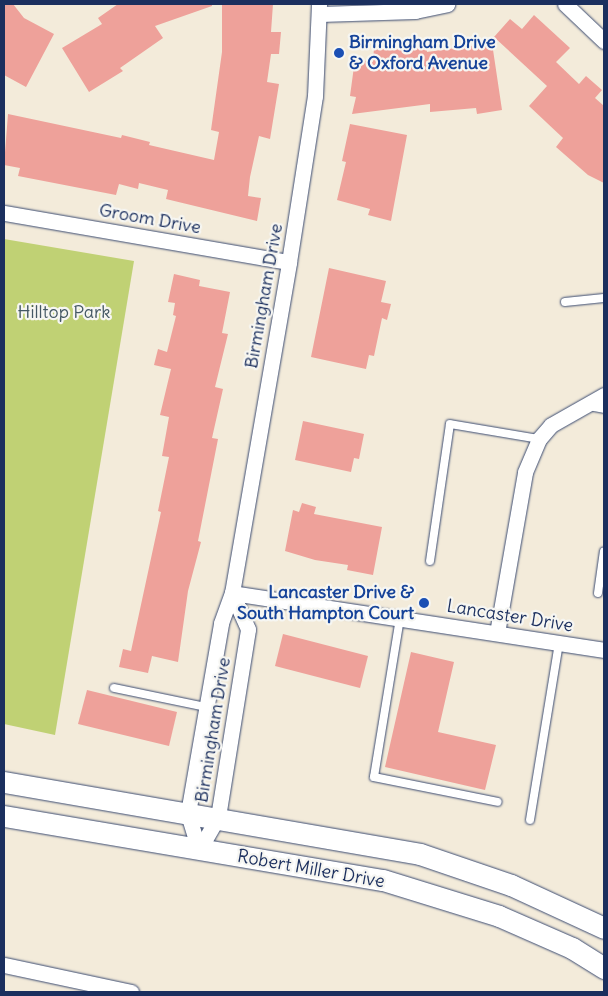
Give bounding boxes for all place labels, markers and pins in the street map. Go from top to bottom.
place label: Birmingham Drive & Oxford Avenue [349,32,496,74]
marker: Birmingham Drive & Oxford Avenue [333,47,345,59]
place label: Lancaster Drive & South Hampton Court [237,582,414,624]
marker: Lancaster Drive & South Hampton Court [418,597,430,609]

